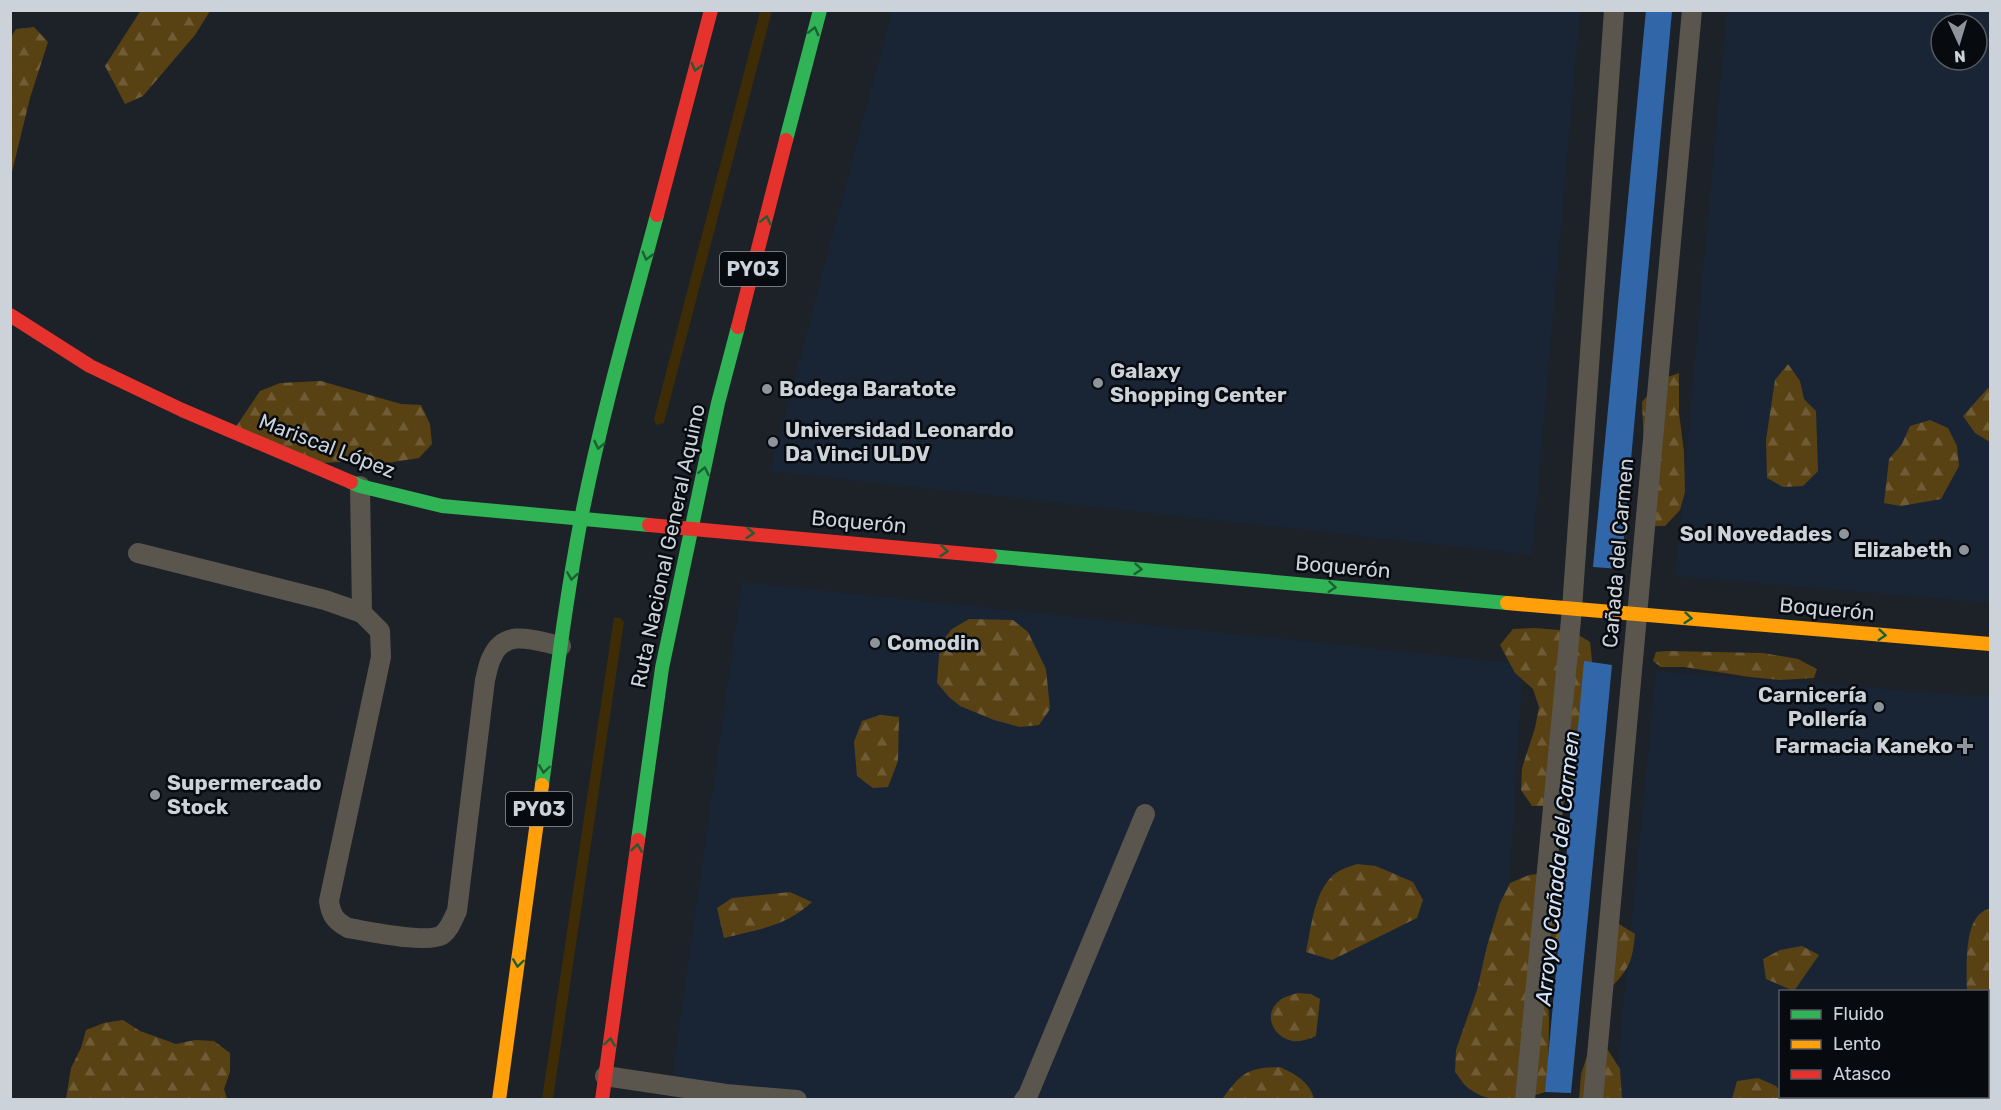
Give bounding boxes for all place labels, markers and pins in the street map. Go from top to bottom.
place label: Galaxy Shopping Center [1110,358,1287,407]
place label: Bodega Baratote [779,376,956,401]
marker: Galaxy Shopping Center [1091,376,1105,390]
marker: Bodega Baratote [760,382,774,396]
place label: Universidad Leonardo Da Vinci ULDV [785,417,1014,466]
marker: Universidad Leonardo Da Vinci ULDV [766,435,780,449]
place label: Sol Novedades [1680,521,1832,546]
marker: Sol Novedades [1837,527,1851,541]
place label: Elizabeth [1853,537,1952,562]
marker: Elizabeth [1957,543,1971,557]
place label: Comodin [887,630,979,655]
marker: Comodin [868,636,882,650]
place label: Carnicería Pollería [1758,682,1867,731]
marker: Carnicería Pollería [1872,700,1886,714]
place label: Farmacia Kaneko [1775,733,1953,758]
marker: Farmacia Kaneko [1958,739,1972,753]
place label: Supermercado Stock [167,770,322,819]
marker: Supermercado Stock [148,788,162,802]

